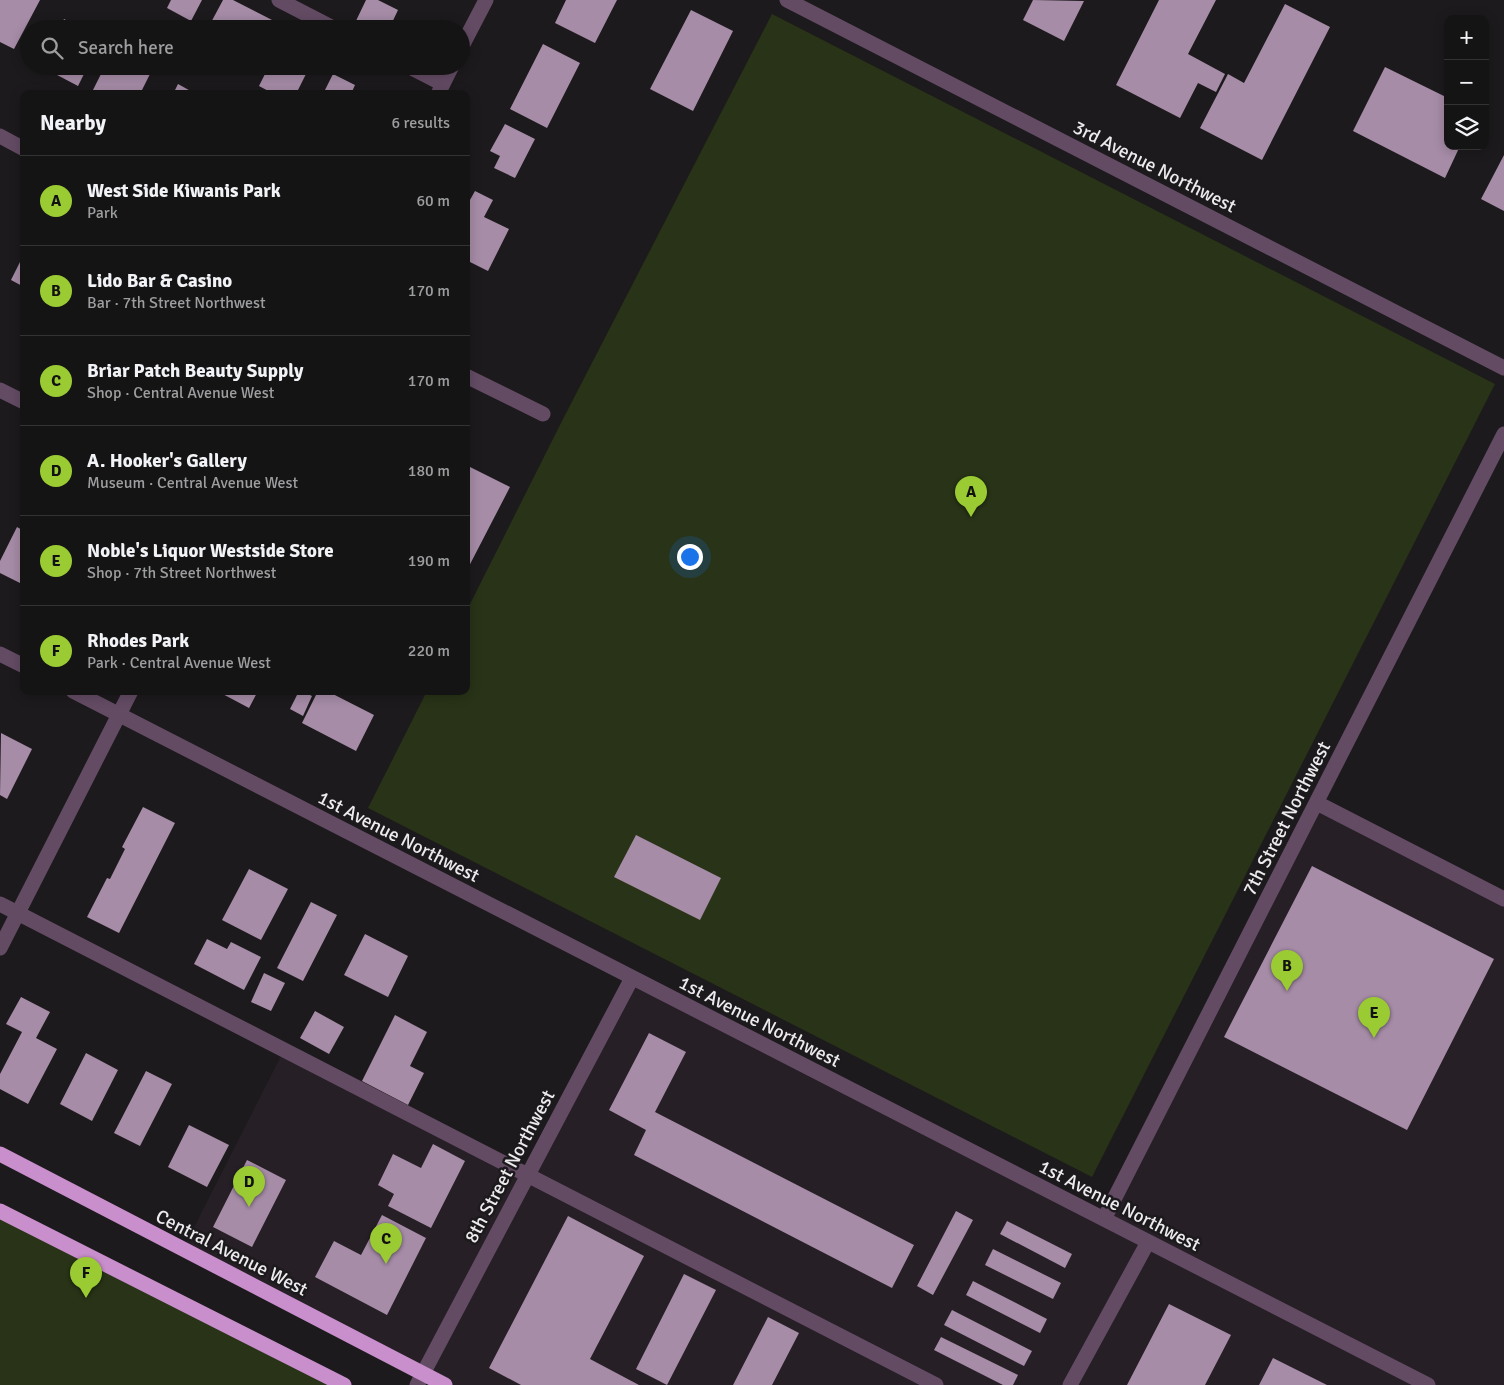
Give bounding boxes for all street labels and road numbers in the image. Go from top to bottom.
street label: 3rd Avenue Northwest [1069,115,1240,219]
street label: 7th Street Northwest [1238,737,1336,900]
street label: 1st Avenue Northwest [314,786,484,888]
street label: 1st Avenue Northwest [675,971,845,1073]
street label: 8th Street Northwest [459,1086,561,1247]
street label: 1st Avenue Northwest [1035,1155,1205,1257]
street label: Central Avenue West [151,1204,312,1302]

